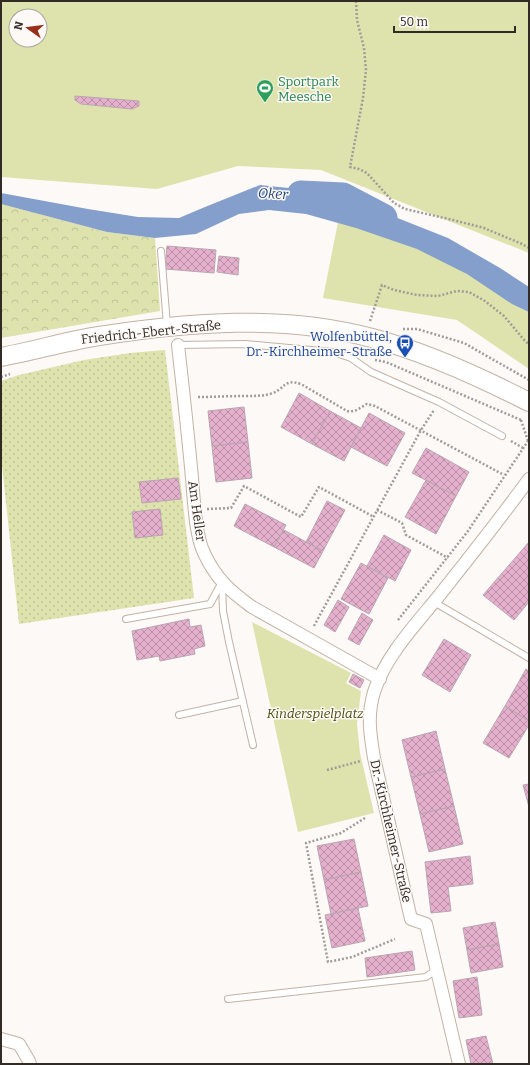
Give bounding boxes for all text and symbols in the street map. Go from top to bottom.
north arrow [8,8,48,48]
scale bar [394,8,515,34]
text: 50 m [400,15,429,29]
text: N [11,20,26,31]
place label: Sportpark Meesche [278,74,339,104]
sports icon: Sportpark Meesche [255,78,275,103]
water label: Oker [258,185,290,203]
street label: Friedrich-Ebert-Straße [80,317,222,347]
place label: Wolfenbüttel, Dr.-Kirchheimer-Straße [246,329,392,359]
bus stop icon: Wolfenbüttel, Dr.-Kirchheimer-Straße [395,333,415,358]
street label: Am Heller [185,479,209,543]
park label: Kinderspielplatz [267,706,363,721]
street label: Dr.-Kirchheimer-Straße [367,758,415,904]

